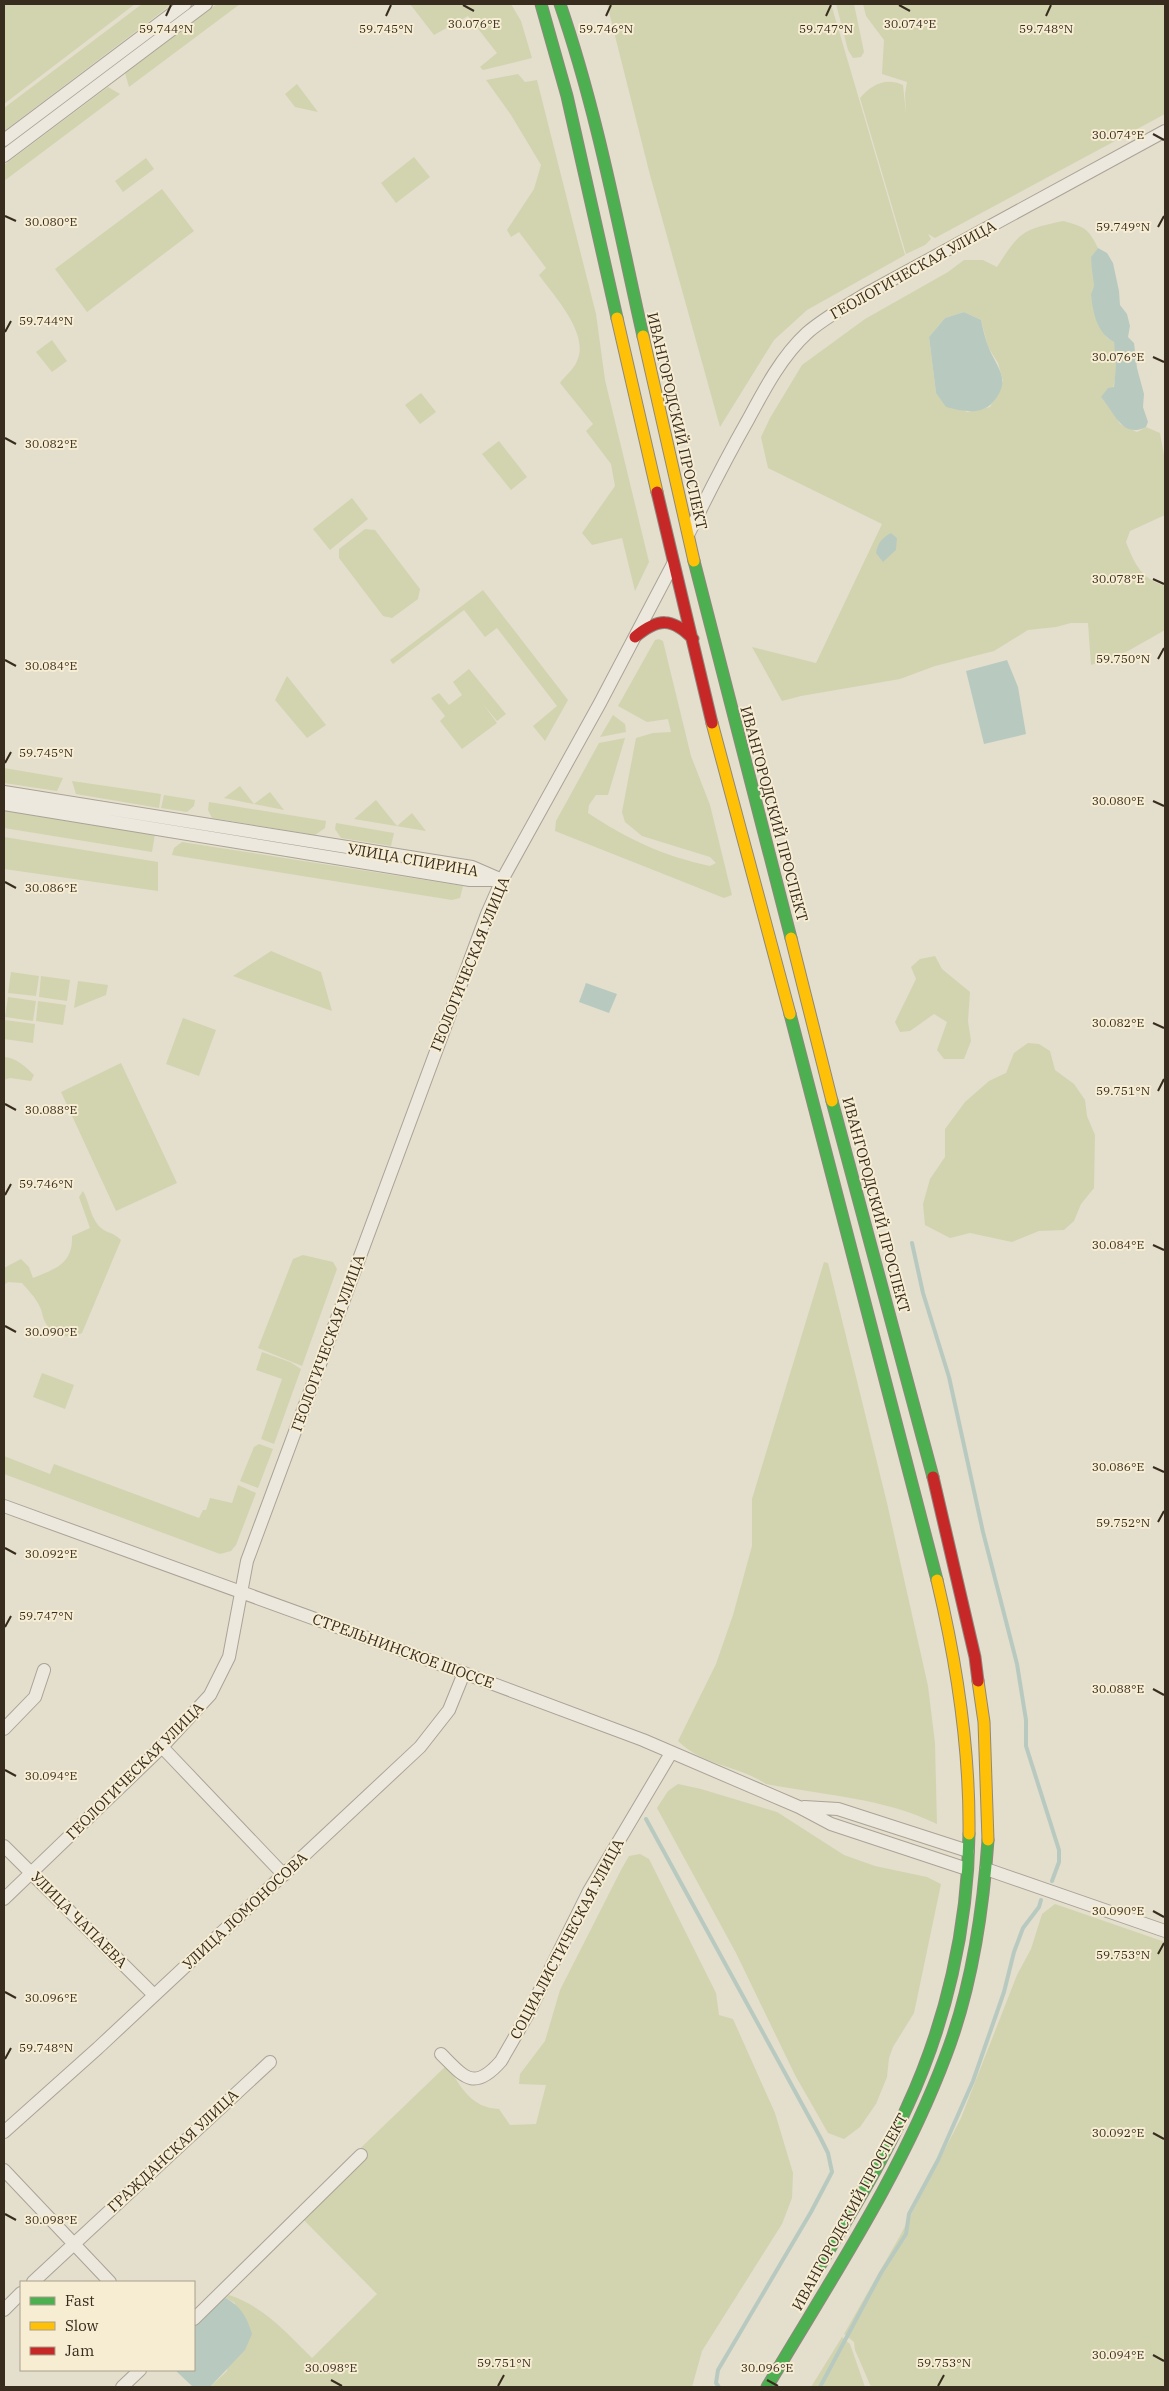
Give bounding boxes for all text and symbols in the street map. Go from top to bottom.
text: 30.076°E [448,16,500,31]
text: 30.074°E [884,16,936,31]
text: 59.744°N [139,21,193,36]
text: 59.745°N [359,21,413,36]
text: 59.746°N [579,21,633,36]
text: 59.747°N [799,21,853,36]
text: 59.748°N [1019,21,1073,36]
text: 30.074°E [1092,127,1144,142]
text: 30.080°E [25,214,77,229]
street label: ГЕОЛОГИЧЕСКАЯ УЛИЦА [826,216,1000,323]
text: 59.749°N [1096,219,1150,234]
street label: ИВАНГОРОДСКИЙ ПРОСПЕКТ [643,310,712,532]
text: 59.744°N [19,313,73,328]
text: 30.076°E [1092,349,1144,364]
text: 30.082°E [25,436,77,451]
text: 30.078°E [1092,571,1144,586]
text: 59.750°N [1096,651,1150,666]
text: 30.084°E [25,658,77,673]
street label: ИВАНГОРОДСКИЙ ПРОСПЕКТ [737,704,813,924]
text: 59.745°N [19,745,73,760]
text: 30.080°E [1092,793,1144,808]
street label: УЛИЦА СПИРИНА [346,839,481,881]
street label: ГЕОЛОГИЧЕСКАЯ УЛИЦА [426,873,514,1054]
text: 30.086°E [25,880,77,895]
text: 30.082°E [1092,1015,1144,1030]
text: 59.751°N [1096,1083,1150,1098]
street label: ИВАНГОРОДСКИЙ ПРОСПЕКТ [839,1095,915,1315]
text: 30.088°E [25,1102,77,1117]
text: 59.746°N [19,1176,73,1191]
text: 30.084°E [1092,1237,1144,1252]
street label: ГЕОЛОГИЧЕСКАЯ УЛИЦА [287,1251,369,1434]
text: 30.090°E [25,1324,77,1339]
text: 30.086°E [1092,1459,1144,1474]
text: 59.752°N [1096,1515,1150,1530]
text: 30.092°E [25,1546,77,1561]
text: 59.747°N [19,1608,73,1623]
street label: СТРЕЛЬНИНСКОЕ ШОССЕ [310,1609,497,1692]
text: 30.088°E [1092,1681,1144,1696]
street label: ГЕОЛОГИЧЕСКАЯ УЛИЦА [62,1697,208,1843]
text: 30.094°E [25,1768,77,1783]
street label: СОЦИАЛИСТИЧЕСКАЯ УЛИЦА [505,1834,628,2042]
street label: УЛИЦА ЛОМОНОСОВА [178,1847,312,1973]
street label: УЛИЦА ЧАПАЕВА [27,1867,132,1972]
text: 30.090°E [1092,1903,1144,1918]
text: 59.753°N [1096,1947,1150,1962]
text: 30.096°E [25,1990,77,2005]
text: 59.748°N [19,2040,73,2055]
street label: ГРАЖДАНСКАЯ УЛИЦА [103,2085,242,2216]
street label: ИВАНГОРОДСКИЙ ПРОСПЕКТ [787,2110,912,2314]
text: 30.092°E [1092,2125,1144,2140]
text: 30.098°E [25,2212,77,2227]
legend [20,2281,195,2371]
text: Fast [65,2291,95,2310]
text: Slow [65,2316,99,2335]
text: Jam [65,2341,94,2360]
text: 30.094°E [1092,2347,1144,2362]
text: 59.751°N [477,2355,531,2370]
text: 59.753°N [917,2355,971,2370]
text: 30.098°E [305,2360,357,2375]
text: 30.096°E [741,2360,793,2375]

